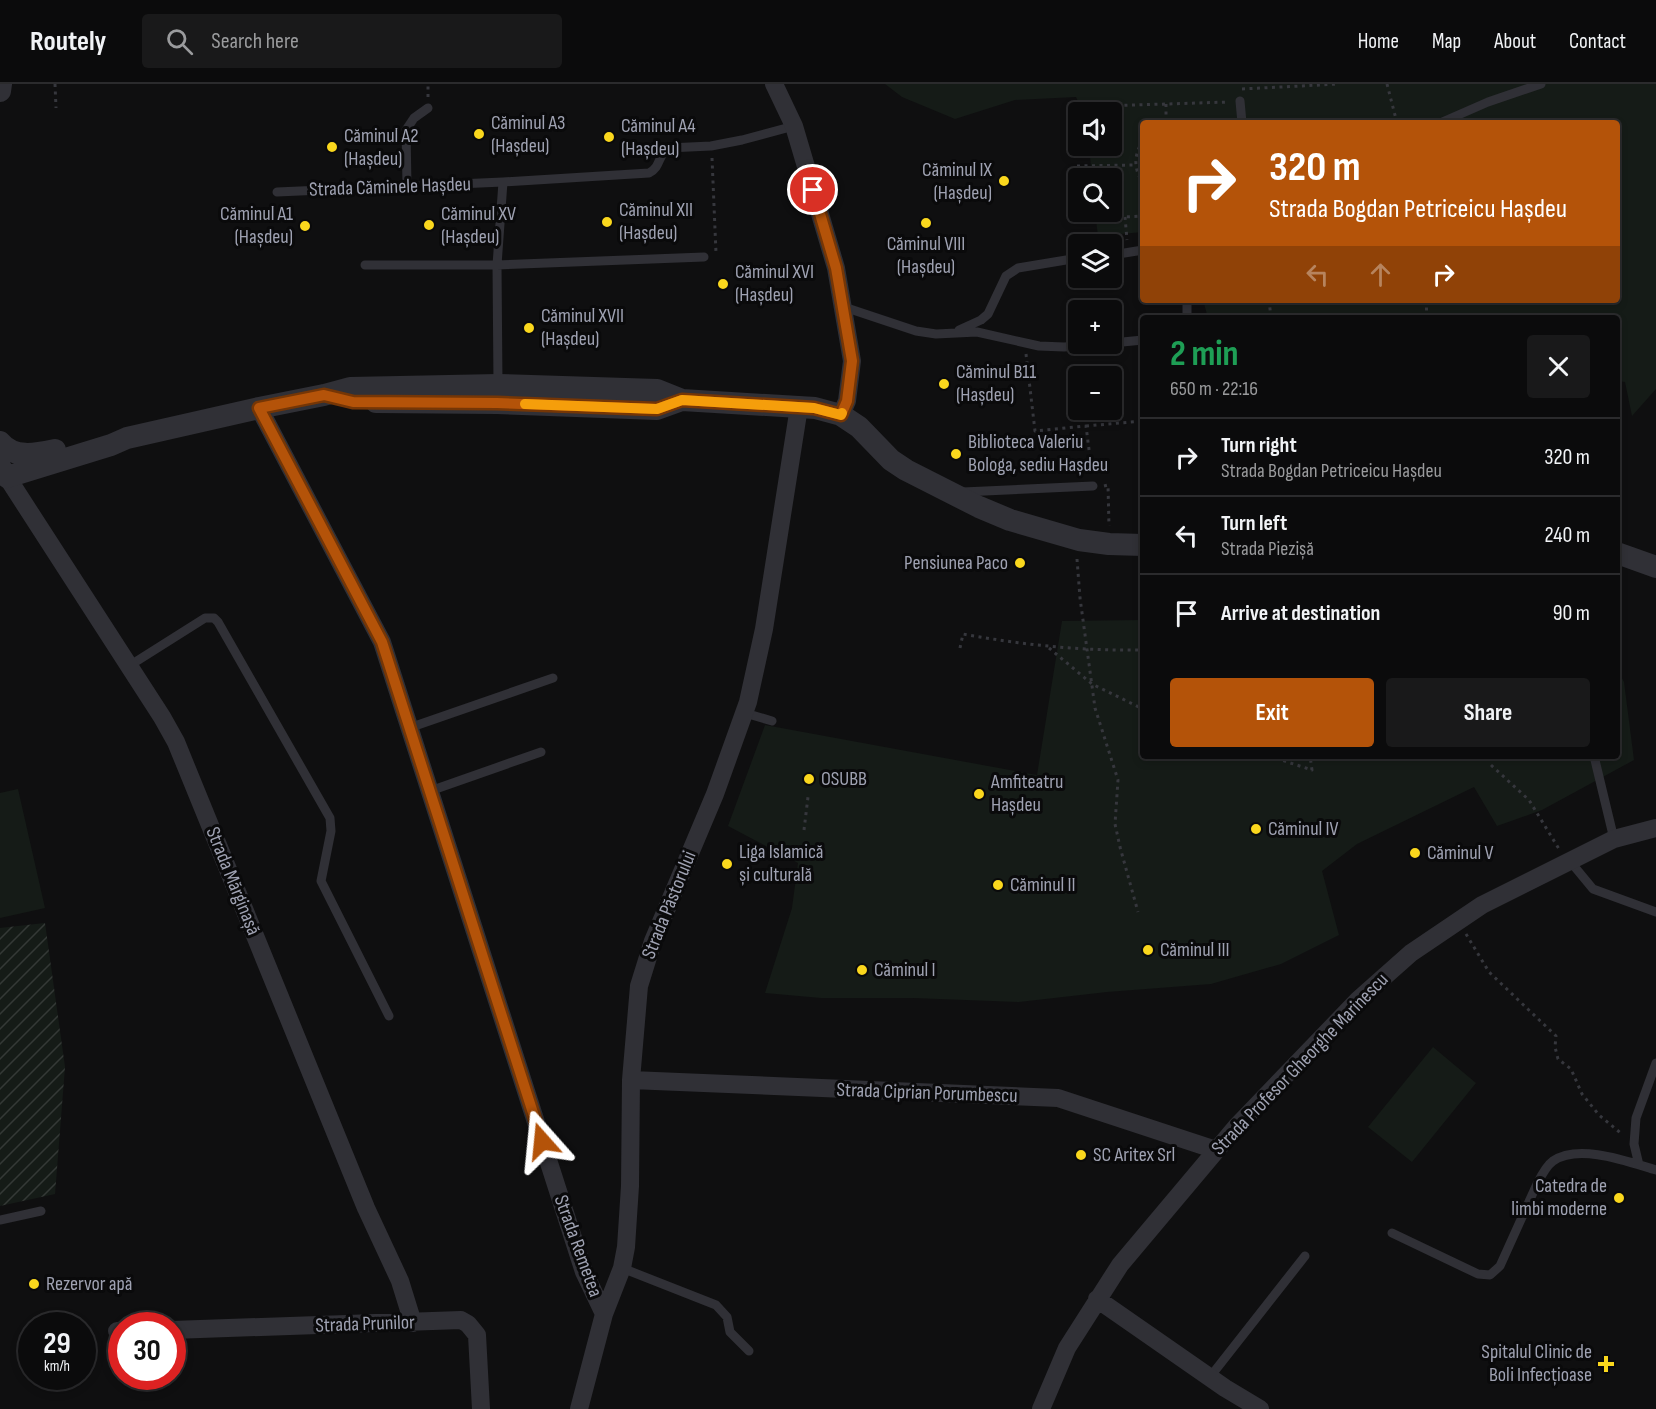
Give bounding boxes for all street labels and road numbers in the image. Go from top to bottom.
street label: Strada Căminele Hașdeu [309,172,471,202]
street label: Strada Mărginașă [200,823,266,939]
street label: Strada Păstorului [636,848,702,962]
street label: Strada Profesor Gheorghe Marinescu [1207,968,1393,1160]
street label: Strada Ciprian Porumbescu [836,1078,1018,1108]
street label: Strada Remetea [549,1192,607,1300]
street label: Strada Prunilor [315,1310,415,1338]

